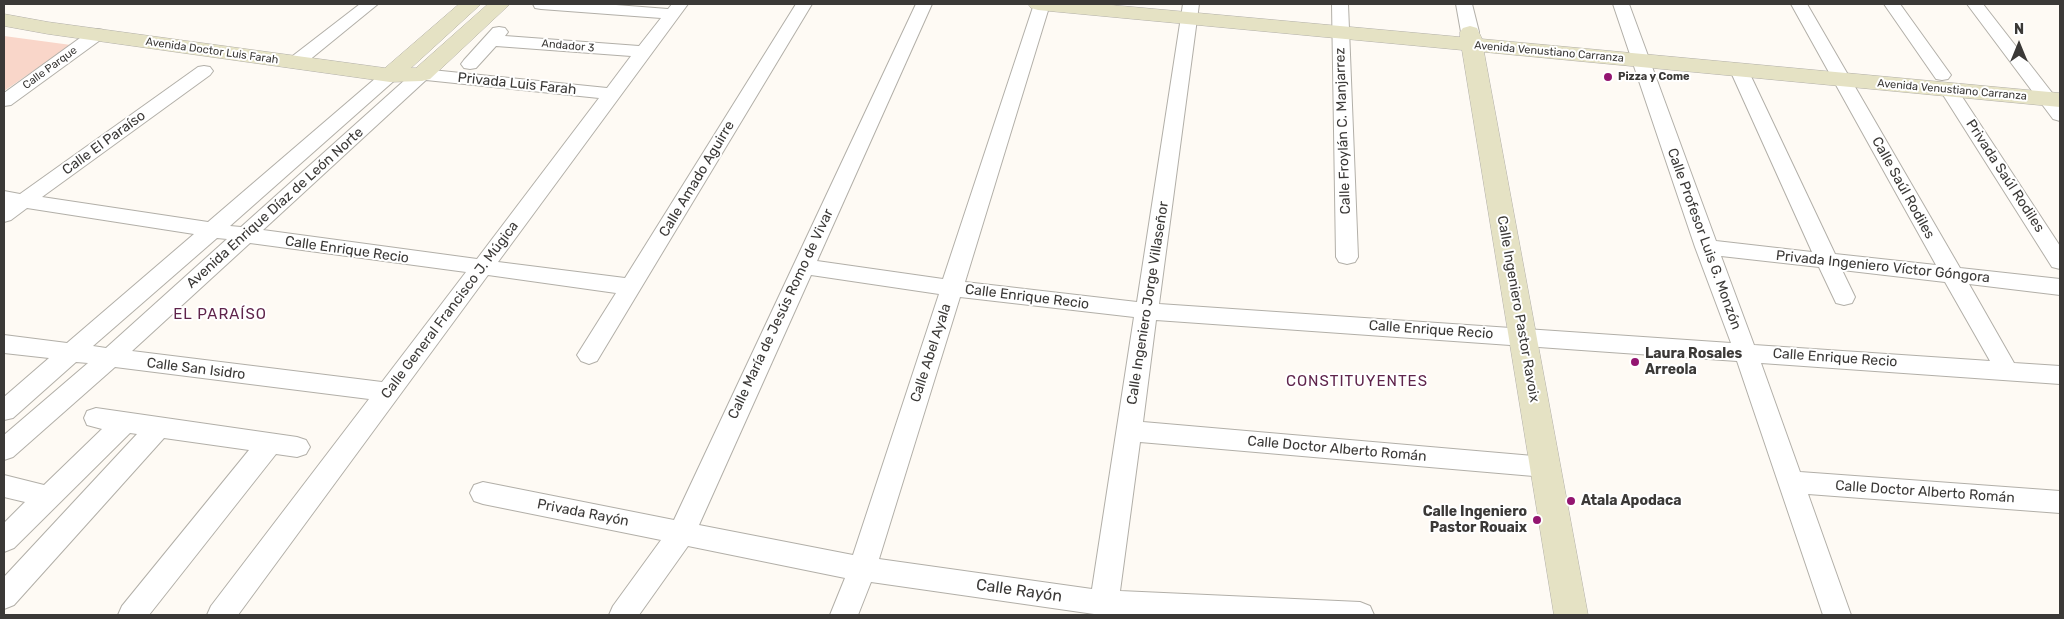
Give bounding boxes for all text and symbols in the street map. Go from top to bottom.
north arrow [1994,20,2044,70]
text: N [2014,21,2024,38]
street label: Avenida Doctor Luis Farah [145,35,279,67]
street label: Andador 3 [541,37,595,55]
street label: Avenida Venustiano Carranza [1474,39,1624,65]
street label: Calle Parque [20,44,80,92]
street label: Calle Froylán C. Manjarrez [1332,47,1354,215]
street label: Privada Luis Farah [457,69,577,99]
place label: Pizza y Come [1618,70,1690,84]
marker: Pizza y Come [1602,71,1614,83]
street label: Avenida Venustiano Carranza [1877,77,2027,103]
street label: Calle El Paraíso [59,107,149,179]
street label: Privada Saúl Rodiles [1962,116,2048,236]
street label: Calle Amado Aguirre [656,118,738,240]
street label: Avenida Enrique Díaz de León Norte [183,124,367,292]
street label: Calle Saúl Rodiles [1868,134,1938,242]
street label: Calle Profesor Luis G. Monzón [1663,146,1745,332]
street label: Calle Ingeniero Jorge Villaseñor [1124,200,1172,406]
street label: Calle María de Jesús Romo de Vivar [725,206,837,422]
street label: Calle Ingeniero Pastor Ravoix [1493,214,1543,404]
street label: Calle General Francisco J. Múgica [378,218,522,402]
street label: Calle Enrique Recio [284,233,410,267]
street label: Privada Ingeniero Víctor Góngora [1775,247,1991,287]
street label: Calle Enrique Recio [964,281,1090,313]
street label: Calle Abel Ayala [907,302,955,404]
district label: EL PARAÍSO [172,306,268,324]
street label: Calle Enrique Recio [1368,317,1494,343]
street label: Calle Enrique Recio [1772,345,1898,371]
place label: Laura Rosales Arreola [1645,346,1742,378]
street label: Calle San Isidro [146,355,246,383]
marker: Laura Rosales Arreola [1629,356,1641,368]
district label: CONSTITUYENTES [1284,373,1430,391]
street label: Calle Doctor Alberto Román [1247,433,1427,465]
street label: Calle Doctor Alberto Román [1835,477,2015,507]
place label: Atala Apodaca [1581,493,1682,509]
marker: Atala Apodaca [1565,495,1577,507]
street label: Privada Rayón [536,496,630,530]
place label: Calle Ingeniero Pastor Rouaix [1423,504,1527,536]
marker: Calle Ingeniero Pastor Rouaix [1531,514,1543,526]
street label: Calle Rayón [975,575,1063,607]

